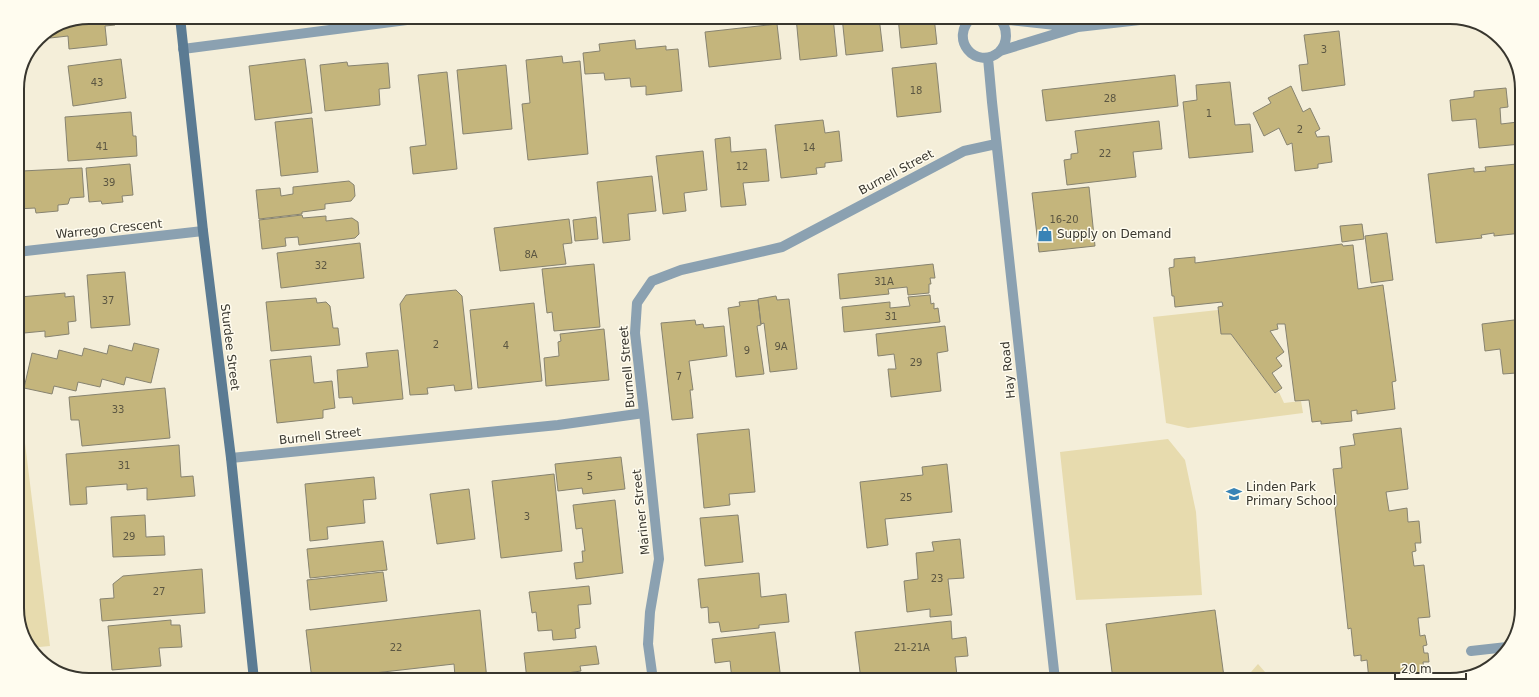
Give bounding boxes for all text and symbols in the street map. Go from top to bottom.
house number: 3 [1321,44,1327,55]
house number: 43 [91,77,103,88]
house number: 18 [910,85,922,96]
house number: 28 [1104,93,1116,104]
house number: 1 [1206,108,1212,119]
house number: 2 [1297,124,1303,135]
house number: 41 [96,141,108,152]
house number: 14 [803,142,815,153]
street label: Burnell Street [856,146,936,198]
house number: 22 [1099,148,1111,159]
house number: 12 [736,161,748,172]
house number: 39 [103,177,115,188]
house number: 16-20 [1049,214,1079,225]
street label: Warrego Crescent [55,216,163,242]
shop icon: Supply on Demand [1036,225,1054,243]
place label: Supply on Demand [1057,227,1171,241]
house number: 8A [524,249,538,260]
house number: 32 [315,260,327,271]
house number: 31A [874,276,894,287]
house number: 37 [102,295,114,306]
street label: Sturdee Street [218,303,242,391]
house number: 31 [885,311,897,322]
street label: Burnell Street [616,325,638,409]
house number: 2 [433,339,439,350]
house number: 4 [503,340,509,351]
house number: 9A [774,341,788,352]
street label: Hay Road [998,341,1018,399]
house number: 9 [744,345,750,356]
house number: 29 [910,357,922,368]
house number: 7 [676,371,682,382]
house number: 33 [112,404,124,415]
street label: Burnell Street [278,425,362,447]
house number: 31 [118,460,130,471]
street label: Mariner Street [630,468,652,556]
house number: 5 [587,471,593,482]
place label: Linden Park Primary School [1246,480,1336,508]
school or university icon: Linden Park Primary School [1225,485,1243,503]
house number: 25 [900,492,912,503]
house number: 3 [524,511,530,522]
house number: 29 [123,531,135,542]
house number: 23 [931,573,943,584]
house number: 27 [153,586,165,597]
house number: 22 [390,642,402,653]
house number: 21-21A [894,642,930,653]
scale bar [1395,655,1466,681]
text: 20 m [1401,662,1432,676]

